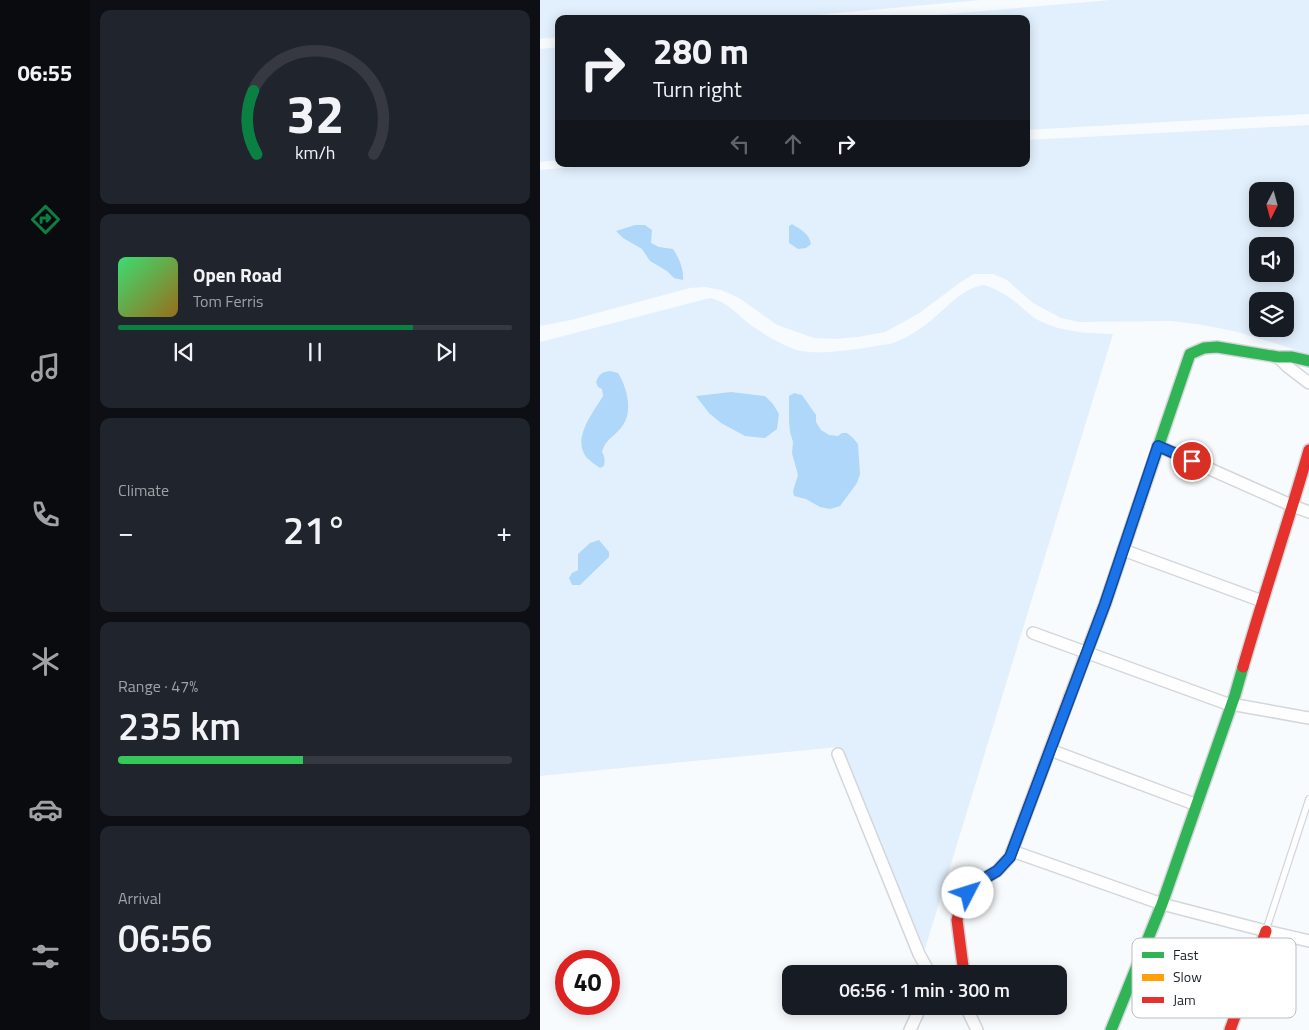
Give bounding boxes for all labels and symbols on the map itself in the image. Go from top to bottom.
north arrow [1249,182,1294,228]
pin [1171,440,1213,482]
position arrow [941,866,993,918]
legend [1132,938,1296,1018]
text: Fast [1173,944,1198,965]
speed limit sign: 40 [555,950,620,1015]
text: Slow [1173,966,1202,987]
text: Jam [1173,989,1196,1010]

